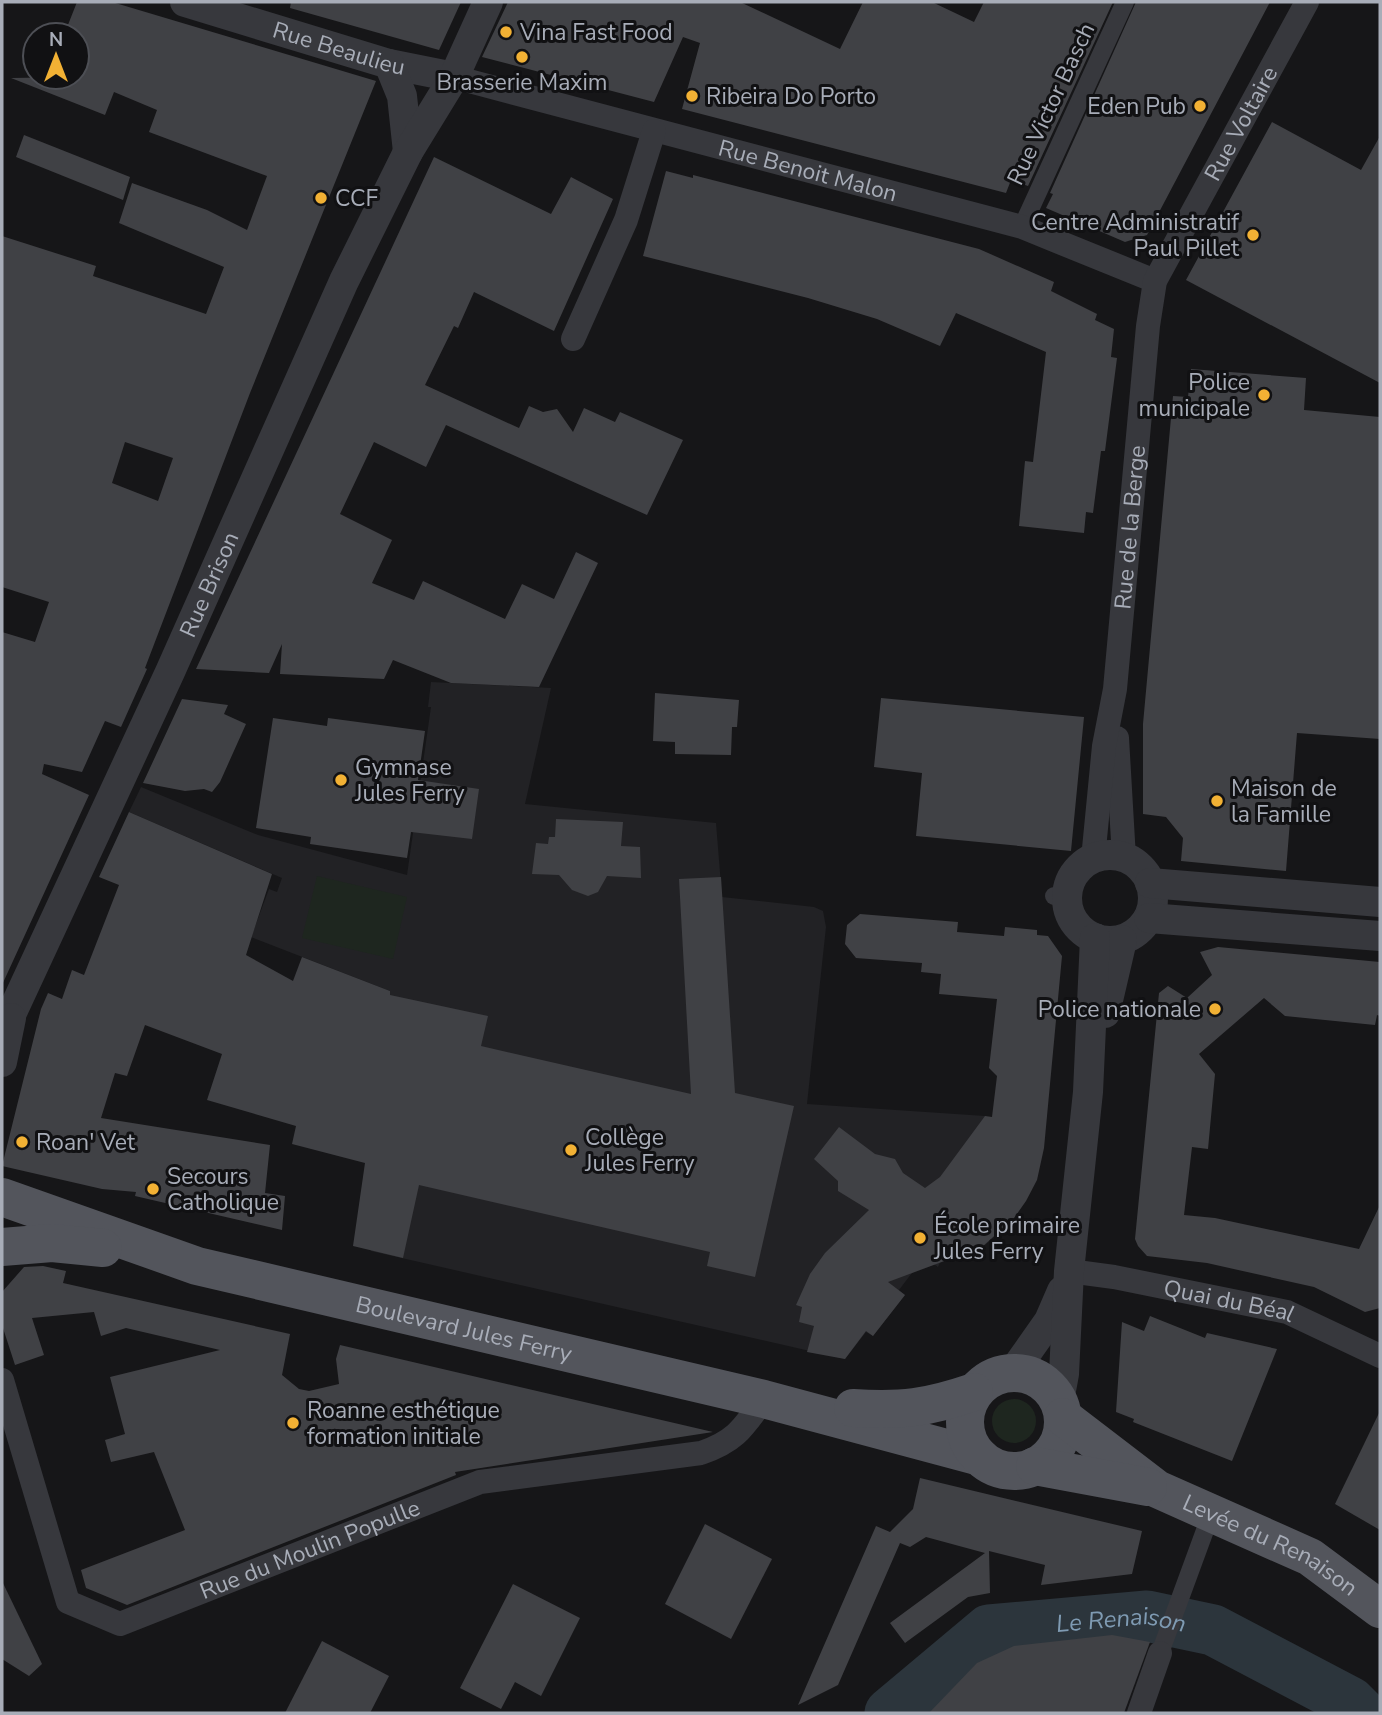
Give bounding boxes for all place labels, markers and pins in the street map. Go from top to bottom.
place label: Vina Fast Food [519,17,673,48]
marker: Vina Fast Food [498,24,514,40]
marker: Brasserie Maxim [514,49,530,65]
place label: Brasserie Maxim [437,67,607,98]
place label: Ribeira Do Porto [706,81,876,112]
marker: Ribeira Do Porto [684,88,700,104]
place label: Eden Pub [1087,91,1186,122]
marker: Eden Pub [1192,98,1208,114]
place label: CCF [335,183,378,214]
marker: CCF [313,190,329,206]
place label: Centre Administratif Paul Pillet [1031,207,1240,264]
marker: Centre Administratif Paul Pillet [1245,227,1261,243]
place label: Police municipale [1138,367,1250,424]
marker: Police municipale [1256,387,1272,403]
place label: Gymnase Jules Ferry [354,752,465,809]
marker: Gymnase Jules Ferry [333,772,349,788]
place label: Maison de la Famille [1231,773,1337,830]
marker: Maison de la Famille [1209,793,1225,809]
place label: Police nationale [1038,994,1201,1025]
marker: Police nationale [1207,1001,1223,1017]
place label: Collège Jules Ferry [584,1122,695,1179]
place label: Roan' Vet [36,1127,136,1158]
marker: Roan' Vet [14,1134,30,1150]
marker: Collège Jules Ferry [563,1142,579,1158]
place label: Secours Catholique [167,1161,279,1218]
marker: Secours Catholique [145,1181,161,1197]
place label: École primaire Jules Ferry [933,1210,1080,1267]
marker: École primaire Jules Ferry [912,1230,928,1246]
place label: Roanne esthétique formation initiale [307,1395,500,1452]
marker: Roanne esthétique formation initiale [285,1415,301,1431]

